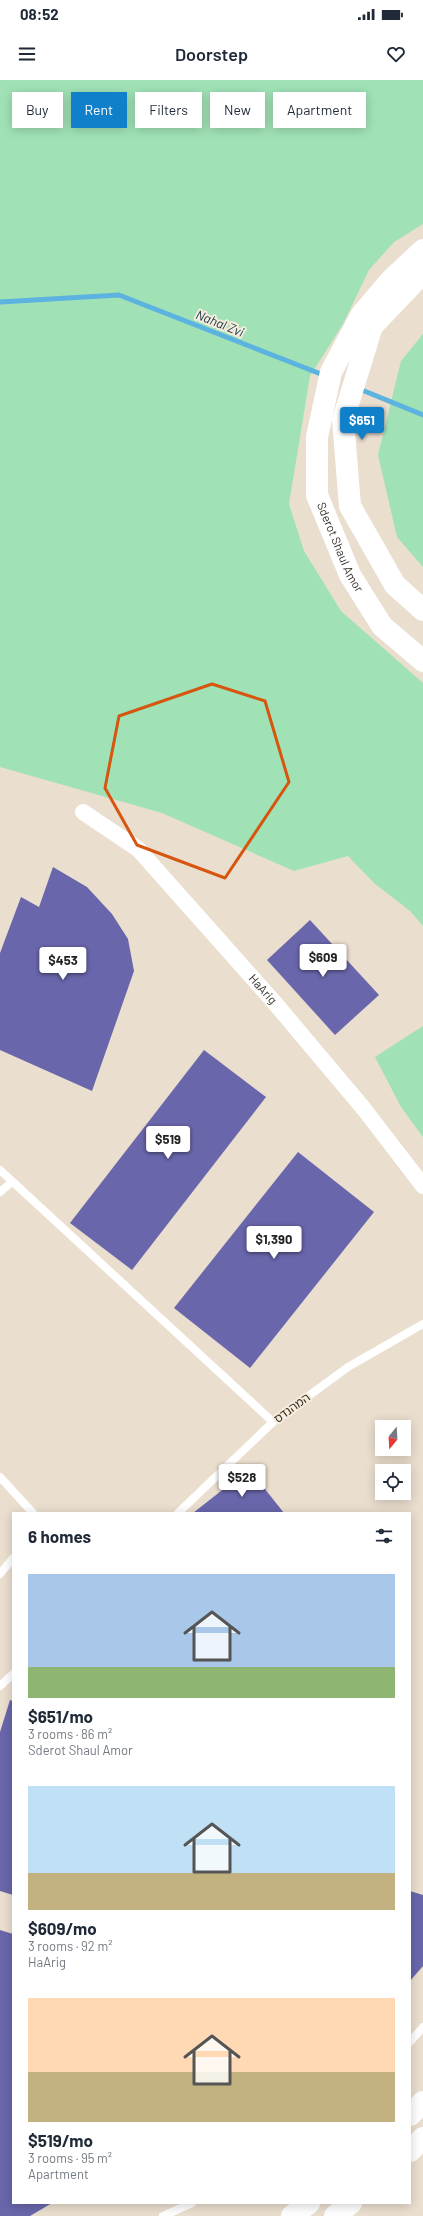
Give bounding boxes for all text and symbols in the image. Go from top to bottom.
text: 08:52 [20,5,59,23]
icon: menu [16,43,38,65]
text: Doorstep [175,43,248,65]
icon: heart [385,43,407,65]
chip: Buy [12,92,63,128]
chip: Rent [71,92,127,128]
chip: Filters [135,92,202,128]
chip: New [210,92,265,128]
chip: Apartment [273,92,366,128]
water label: Nahal Zvi [194,306,247,340]
pin: $651 [338,407,386,441]
text: $651 [349,412,375,428]
street label: Sderot Shaul Amor [315,500,367,595]
pin: $609 [299,944,347,978]
pin: $453 [39,947,87,981]
text: $609 [309,949,337,965]
text: $453 [48,952,78,968]
street label: HaArig [247,971,280,1006]
pin: $519 [144,1126,192,1160]
text: $519 [155,1131,181,1147]
pin: $1,390 [241,1226,307,1260]
text: $1,390 [256,1231,292,1247]
street label: המהנדס [271,1389,312,1425]
north arrow [375,1420,411,1456]
map controls [375,1420,411,1500]
pin: $528 [218,1464,266,1498]
button: locate [375,1464,411,1500]
text: $528 [228,1469,256,1485]
icon: filters [373,1525,395,1547]
text: 6 homes [28,1526,91,1546]
icon: home [176,1600,248,1672]
text: $651/mo [28,1706,93,1726]
text: 3 rooms · 86 m² [28,1726,112,1742]
text: Sderot Shaul Amor [28,1742,133,1758]
icon: home [176,1812,248,1884]
text: $609/mo [28,1918,97,1938]
text: 3 rooms · 92 m² [28,1938,112,1954]
text: HaArig [28,1954,66,1970]
icon: home [176,2024,248,2096]
text: $519/mo [28,2130,93,2150]
text: 3 rooms · 95 m² [28,2150,112,2166]
text: Apartment [28,2166,89,2182]

